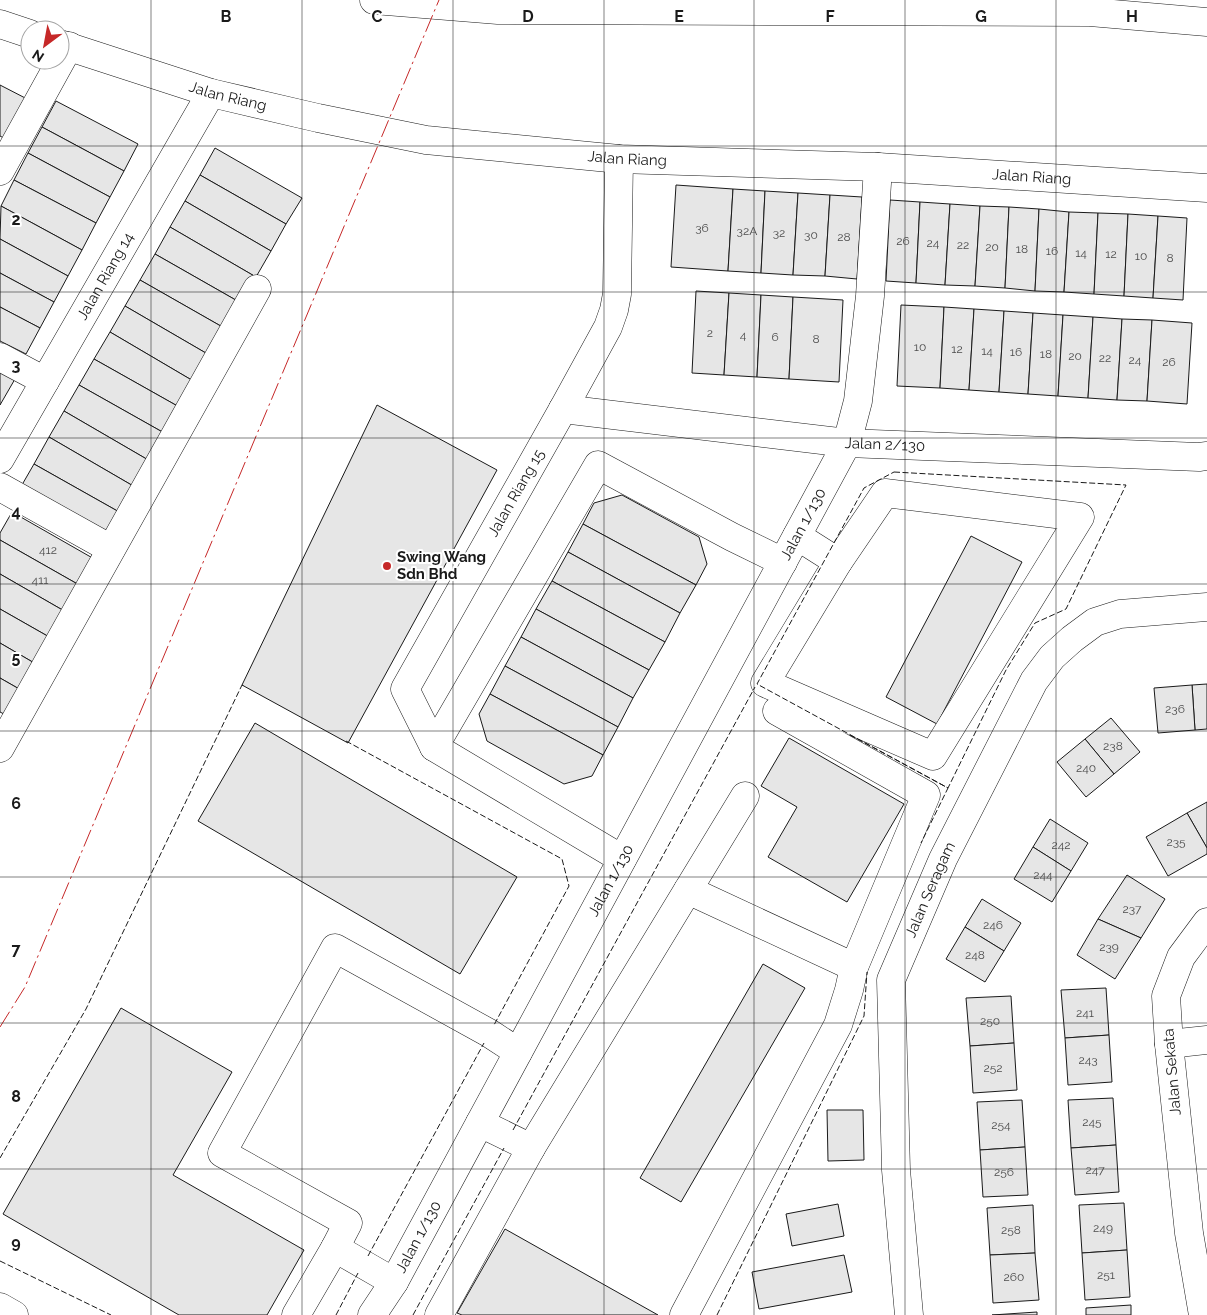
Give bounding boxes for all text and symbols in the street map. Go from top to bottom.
text: B [221,7,232,26]
text: C [372,7,383,26]
text: D [522,7,534,26]
text: E [674,7,684,26]
text: F [825,7,835,26]
text: G [975,7,987,26]
text: H [1126,7,1138,26]
north arrow [20,20,70,70]
text: N [29,46,47,66]
street label: Jalan Riang [187,78,268,115]
street label: Jalan Riang [587,147,667,169]
street label: Jalan Riang [992,165,1072,188]
text: 2 [11,210,21,229]
house number: 36 [695,221,709,235]
house number: 32A [737,224,757,238]
house number: 32 [773,226,785,240]
house number: 30 [804,228,818,242]
street label: Jalan Riang 14 [73,229,138,323]
house number: 28 [837,230,851,244]
house number: 26 [896,234,910,248]
house number: 24 [927,236,940,250]
house number: 22 [957,238,969,252]
house number: 20 [985,240,999,254]
house number: 18 [1016,242,1028,256]
house number: 16 [1046,244,1058,258]
house number: 14 [1075,246,1087,260]
house number: 12 [1105,247,1117,261]
house number: 10 [1135,249,1147,263]
house number: 8 [1166,251,1174,265]
house number: 2 [707,326,713,340]
house number: 4 [740,328,747,342]
house number: 6 [771,330,779,344]
house number: 8 [812,332,820,346]
house number: 10 [914,340,926,354]
house number: 12 [951,342,963,356]
house number: 14 [981,344,993,358]
house number: 16 [1010,345,1022,359]
house number: 18 [1040,347,1052,361]
house number: 20 [1068,349,1082,363]
house number: 22 [1099,351,1111,365]
house number: 24 [1129,353,1142,367]
house number: 26 [1162,355,1176,369]
text: 3 [12,356,21,375]
street label: Jalan 2/130 [844,434,925,455]
street label: Jalan Riang 15 [484,446,548,540]
street label: Jalan 1/130 [777,485,830,563]
text: 4 [11,502,21,521]
house number: 412 [39,543,57,557]
place label: Swing Wang Sdn Bhd [397,548,486,583]
marker: Swing Wang Sdn Bhd [381,560,393,572]
house number: 411 [32,573,48,587]
text: 5 [12,648,21,667]
house number: 236 [1165,702,1185,716]
house number: 238 [1103,739,1123,753]
house number: 240 [1076,761,1096,775]
text: 6 [11,794,21,813]
house number: 235 [1166,835,1186,849]
house number: 242 [1051,838,1071,852]
street label: Jalan Seragam [901,839,959,940]
street label: Jalan 1/130 [584,841,637,919]
house number: 244 [1033,868,1053,882]
house number: 237 [1122,902,1142,916]
house number: 246 [983,918,1003,932]
text: 7 [12,940,21,959]
house number: 239 [1099,940,1119,954]
house number: 248 [965,948,985,962]
house number: 241 [1076,1006,1094,1020]
house number: 250 [980,1014,1000,1028]
street label: Jalan Sekata [1159,1028,1185,1116]
house number: 243 [1078,1053,1098,1067]
house number: 252 [983,1061,1003,1075]
text: 8 [11,1087,21,1106]
house number: 245 [1082,1115,1102,1129]
house number: 254 [991,1118,1011,1132]
house number: 247 [1085,1163,1105,1177]
house number: 256 [994,1165,1014,1179]
street label: Jalan 1/130 [392,1198,445,1276]
house number: 249 [1093,1221,1113,1235]
house number: 258 [1001,1223,1021,1237]
text: 9 [11,1233,21,1252]
house number: 251 [1097,1268,1115,1282]
house number: 260 [1004,1270,1024,1284]

